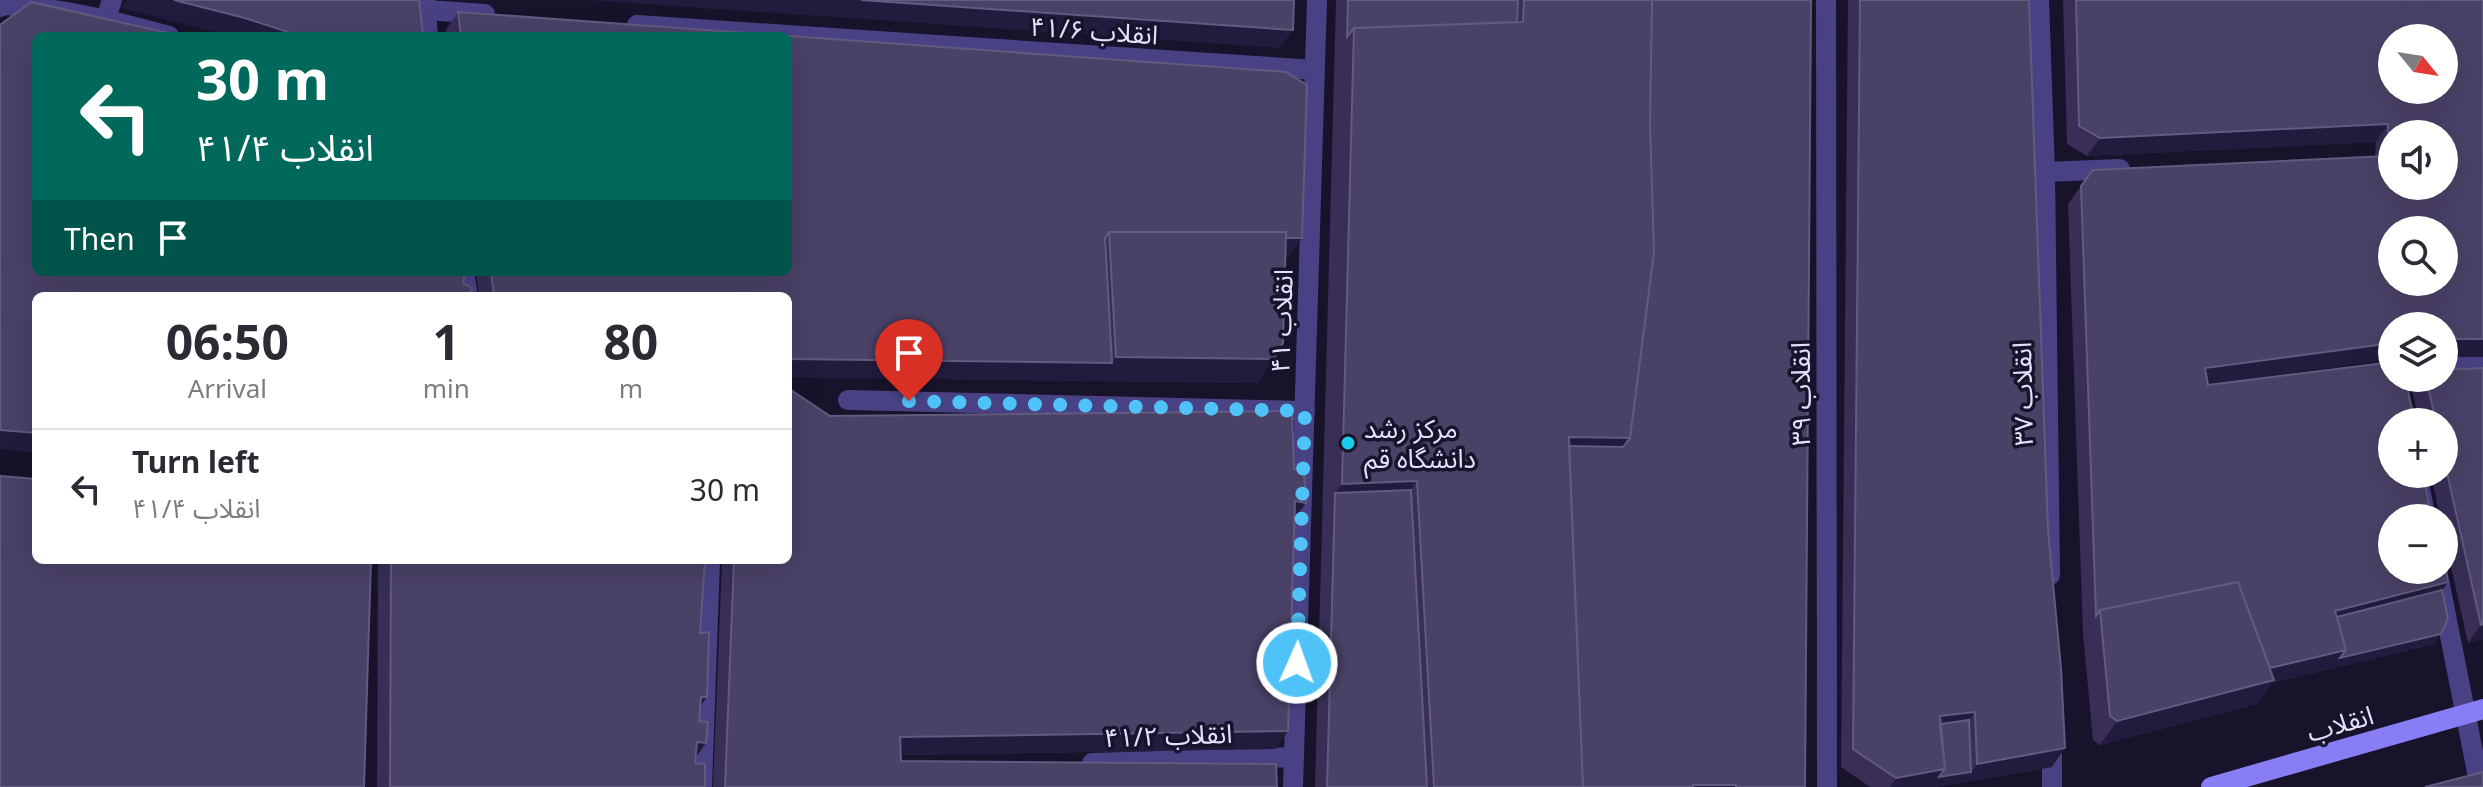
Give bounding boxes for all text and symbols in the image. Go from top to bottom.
street label: انقلاب ۴۱/۶ [1029,8,1159,52]
north arrow [2378,24,2458,104]
map controls [2378,24,2458,584]
text: 30 m [196,40,329,116]
icon: left [64,64,168,168]
button: sound [2378,120,2458,200]
text: انقلاب ۴۱/۴ [196,123,374,172]
icon: arrive [151,216,195,260]
button: search [2378,216,2458,296]
text: Then [64,218,135,259]
street label: انقلاب ۴۱ [1261,268,1301,374]
text: 06:50 [166,309,289,374]
text: 1 [432,309,460,374]
text: 80 [603,309,658,374]
button: layers [2378,312,2458,392]
pin [875,319,943,401]
icon: arrive [887,331,931,375]
street label: انقلاب ۳۹ [1782,342,1818,446]
street label: انقلاب ۳۷ [2003,342,2041,446]
text: Arrival [188,370,267,406]
text: min [423,370,470,406]
text: m [619,370,643,406]
button: + [2378,408,2458,488]
place label: مرکز رشد دانشگاه قم [1364,410,1476,479]
marker: مرکز رشد دانشگاه قم [1339,434,1357,452]
text: Turn left [132,441,260,482]
icon: left [64,467,108,511]
text: 30 m [690,469,760,510]
text: انقلاب ۴۱/۴ [132,490,261,526]
button: − [2378,504,2458,584]
position arrow [1255,621,1339,705]
street label: انقلاب [2303,696,2377,750]
street label: انقلاب ۴۱/۲ [1103,715,1233,755]

